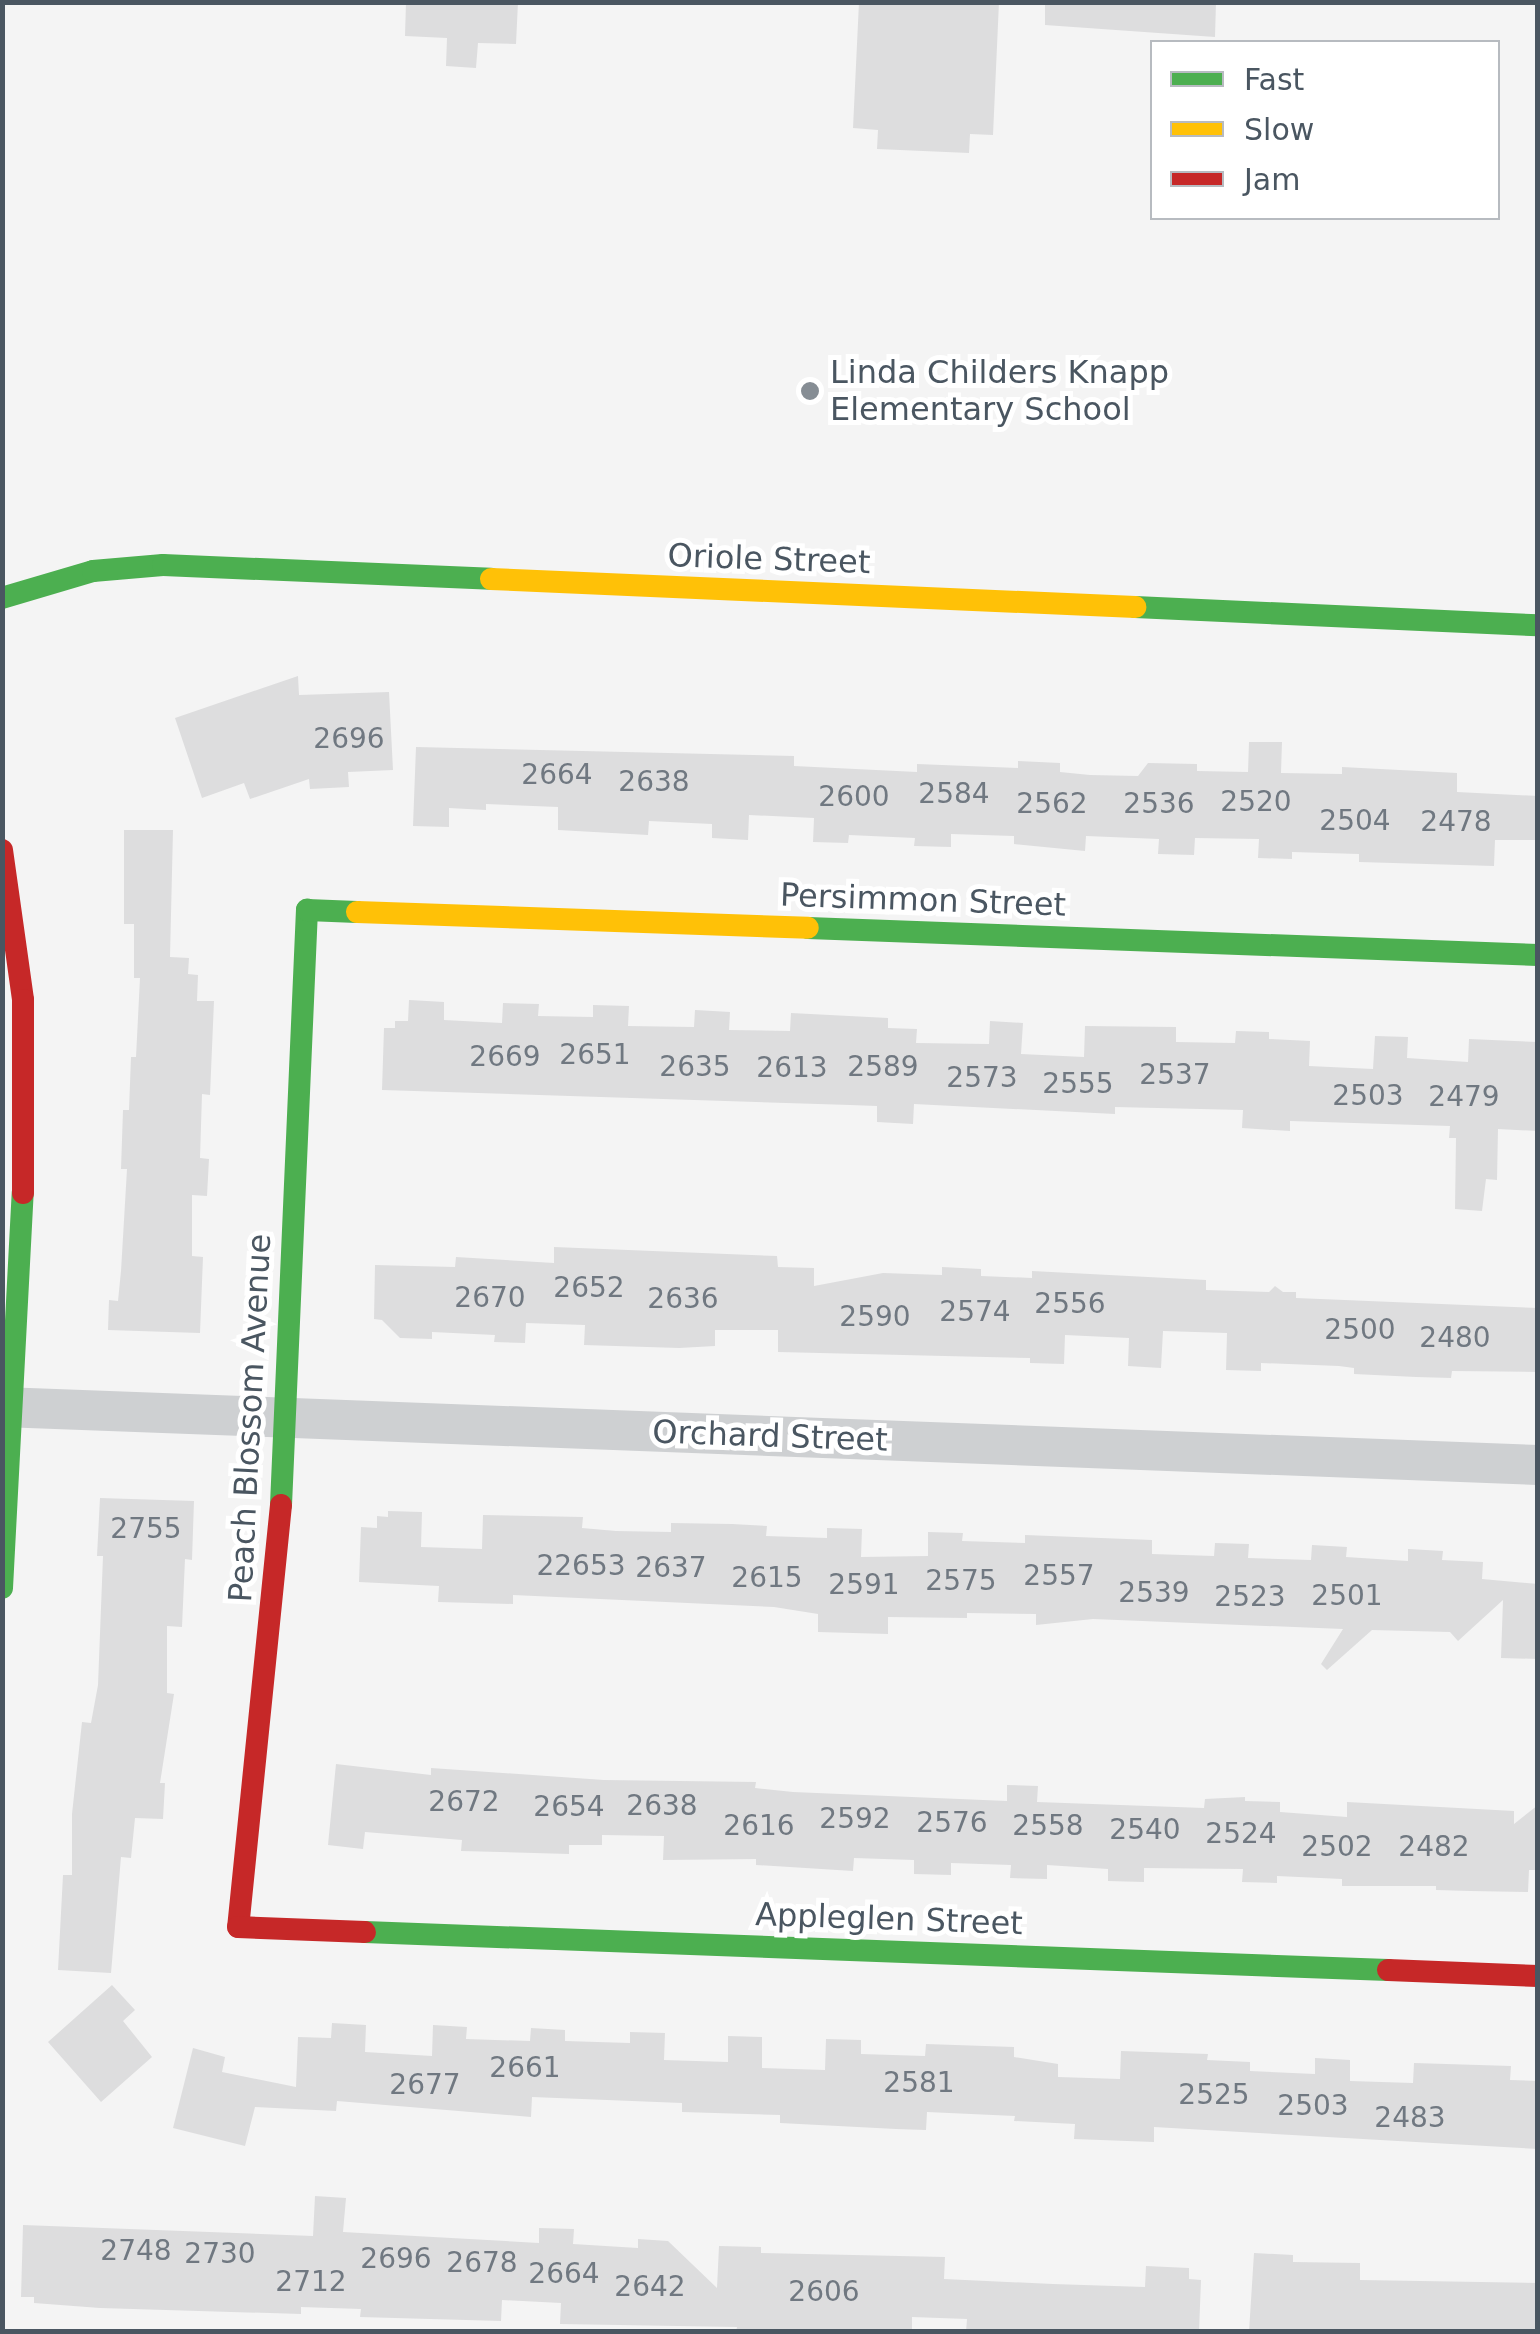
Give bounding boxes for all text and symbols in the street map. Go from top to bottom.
legend [1150,40,1500,220]
text: Fast [1244,62,1304,97]
text: Slow [1244,112,1314,147]
text: Jam [1244,162,1300,197]
place label: Linda Childers Knapp Elementary School [830,354,1169,429]
marker: Linda Childers Knapp Elementary School [799,380,821,402]
street label: Oriole Street [667,536,871,582]
house number: 2696 [313,722,385,756]
house number: 2664 [521,758,593,792]
house number: 2638 [618,765,690,799]
house number: 2584 [918,777,990,811]
house number: 2600 [818,780,890,814]
house number: 2520 [1220,785,1292,819]
house number: 2562 [1016,787,1088,821]
house number: 2536 [1123,787,1195,821]
house number: 2504 [1319,804,1391,838]
house number: 2478 [1420,805,1492,839]
street label: Persimmon Street [779,876,1067,924]
house number: 2651 [559,1038,631,1072]
house number: 2669 [469,1040,541,1074]
house number: 2635 [659,1050,731,1084]
house number: 2589 [847,1050,919,1084]
house number: 2613 [756,1051,828,1085]
house number: 2537 [1139,1058,1211,1092]
house number: 2573 [946,1061,1018,1095]
house number: 2555 [1042,1067,1114,1101]
house number: 2503 [1332,1079,1404,1113]
house number: 2479 [1428,1080,1500,1114]
street label: Peach Blossom Avenue [221,1233,279,1603]
house number: 2652 [553,1271,625,1305]
house number: 2670 [454,1281,526,1315]
house number: 2636 [647,1282,719,1316]
house number: 2556 [1034,1287,1106,1321]
house number: 2574 [939,1295,1011,1329]
house number: 2590 [839,1300,911,1334]
house number: 2500 [1324,1313,1396,1347]
house number: 2480 [1419,1321,1491,1355]
street label: Orchard Street [652,1413,888,1459]
house number: 2755 [110,1512,182,1546]
house number: 22653 [536,1549,626,1583]
house number: 2637 [635,1551,707,1585]
house number: 2557 [1023,1559,1095,1593]
house number: 2615 [731,1561,803,1595]
house number: 2575 [925,1564,997,1598]
house number: 2591 [828,1568,900,1602]
house number: 2539 [1118,1576,1190,1610]
house number: 2501 [1311,1579,1383,1613]
house number: 2523 [1214,1580,1286,1614]
house number: 2672 [428,1785,500,1819]
house number: 2638 [626,1789,698,1823]
house number: 2654 [533,1790,605,1824]
house number: 2592 [819,1802,891,1836]
house number: 2576 [916,1806,988,1840]
house number: 2616 [723,1809,795,1843]
house number: 2558 [1012,1809,1084,1843]
house number: 2540 [1109,1813,1181,1847]
house number: 2524 [1205,1817,1277,1851]
house number: 2502 [1301,1830,1373,1864]
house number: 2482 [1398,1830,1470,1864]
street label: Appleglen Street [755,1895,1023,1943]
house number: 2661 [489,2051,561,2085]
house number: 2581 [883,2066,955,2100]
house number: 2677 [389,2068,461,2102]
house number: 2525 [1178,2078,1250,2112]
house number: 2503 [1277,2089,1349,2123]
house number: 2483 [1374,2101,1446,2135]
house number: 2748 [100,2234,172,2268]
house number: 2730 [184,2237,256,2271]
house number: 2696 [360,2242,432,2276]
house number: 2678 [446,2246,518,2280]
house number: 2664 [528,2257,600,2291]
house number: 2712 [275,2265,347,2299]
house number: 2642 [614,2270,686,2304]
house number: 2606 [788,2275,860,2309]

